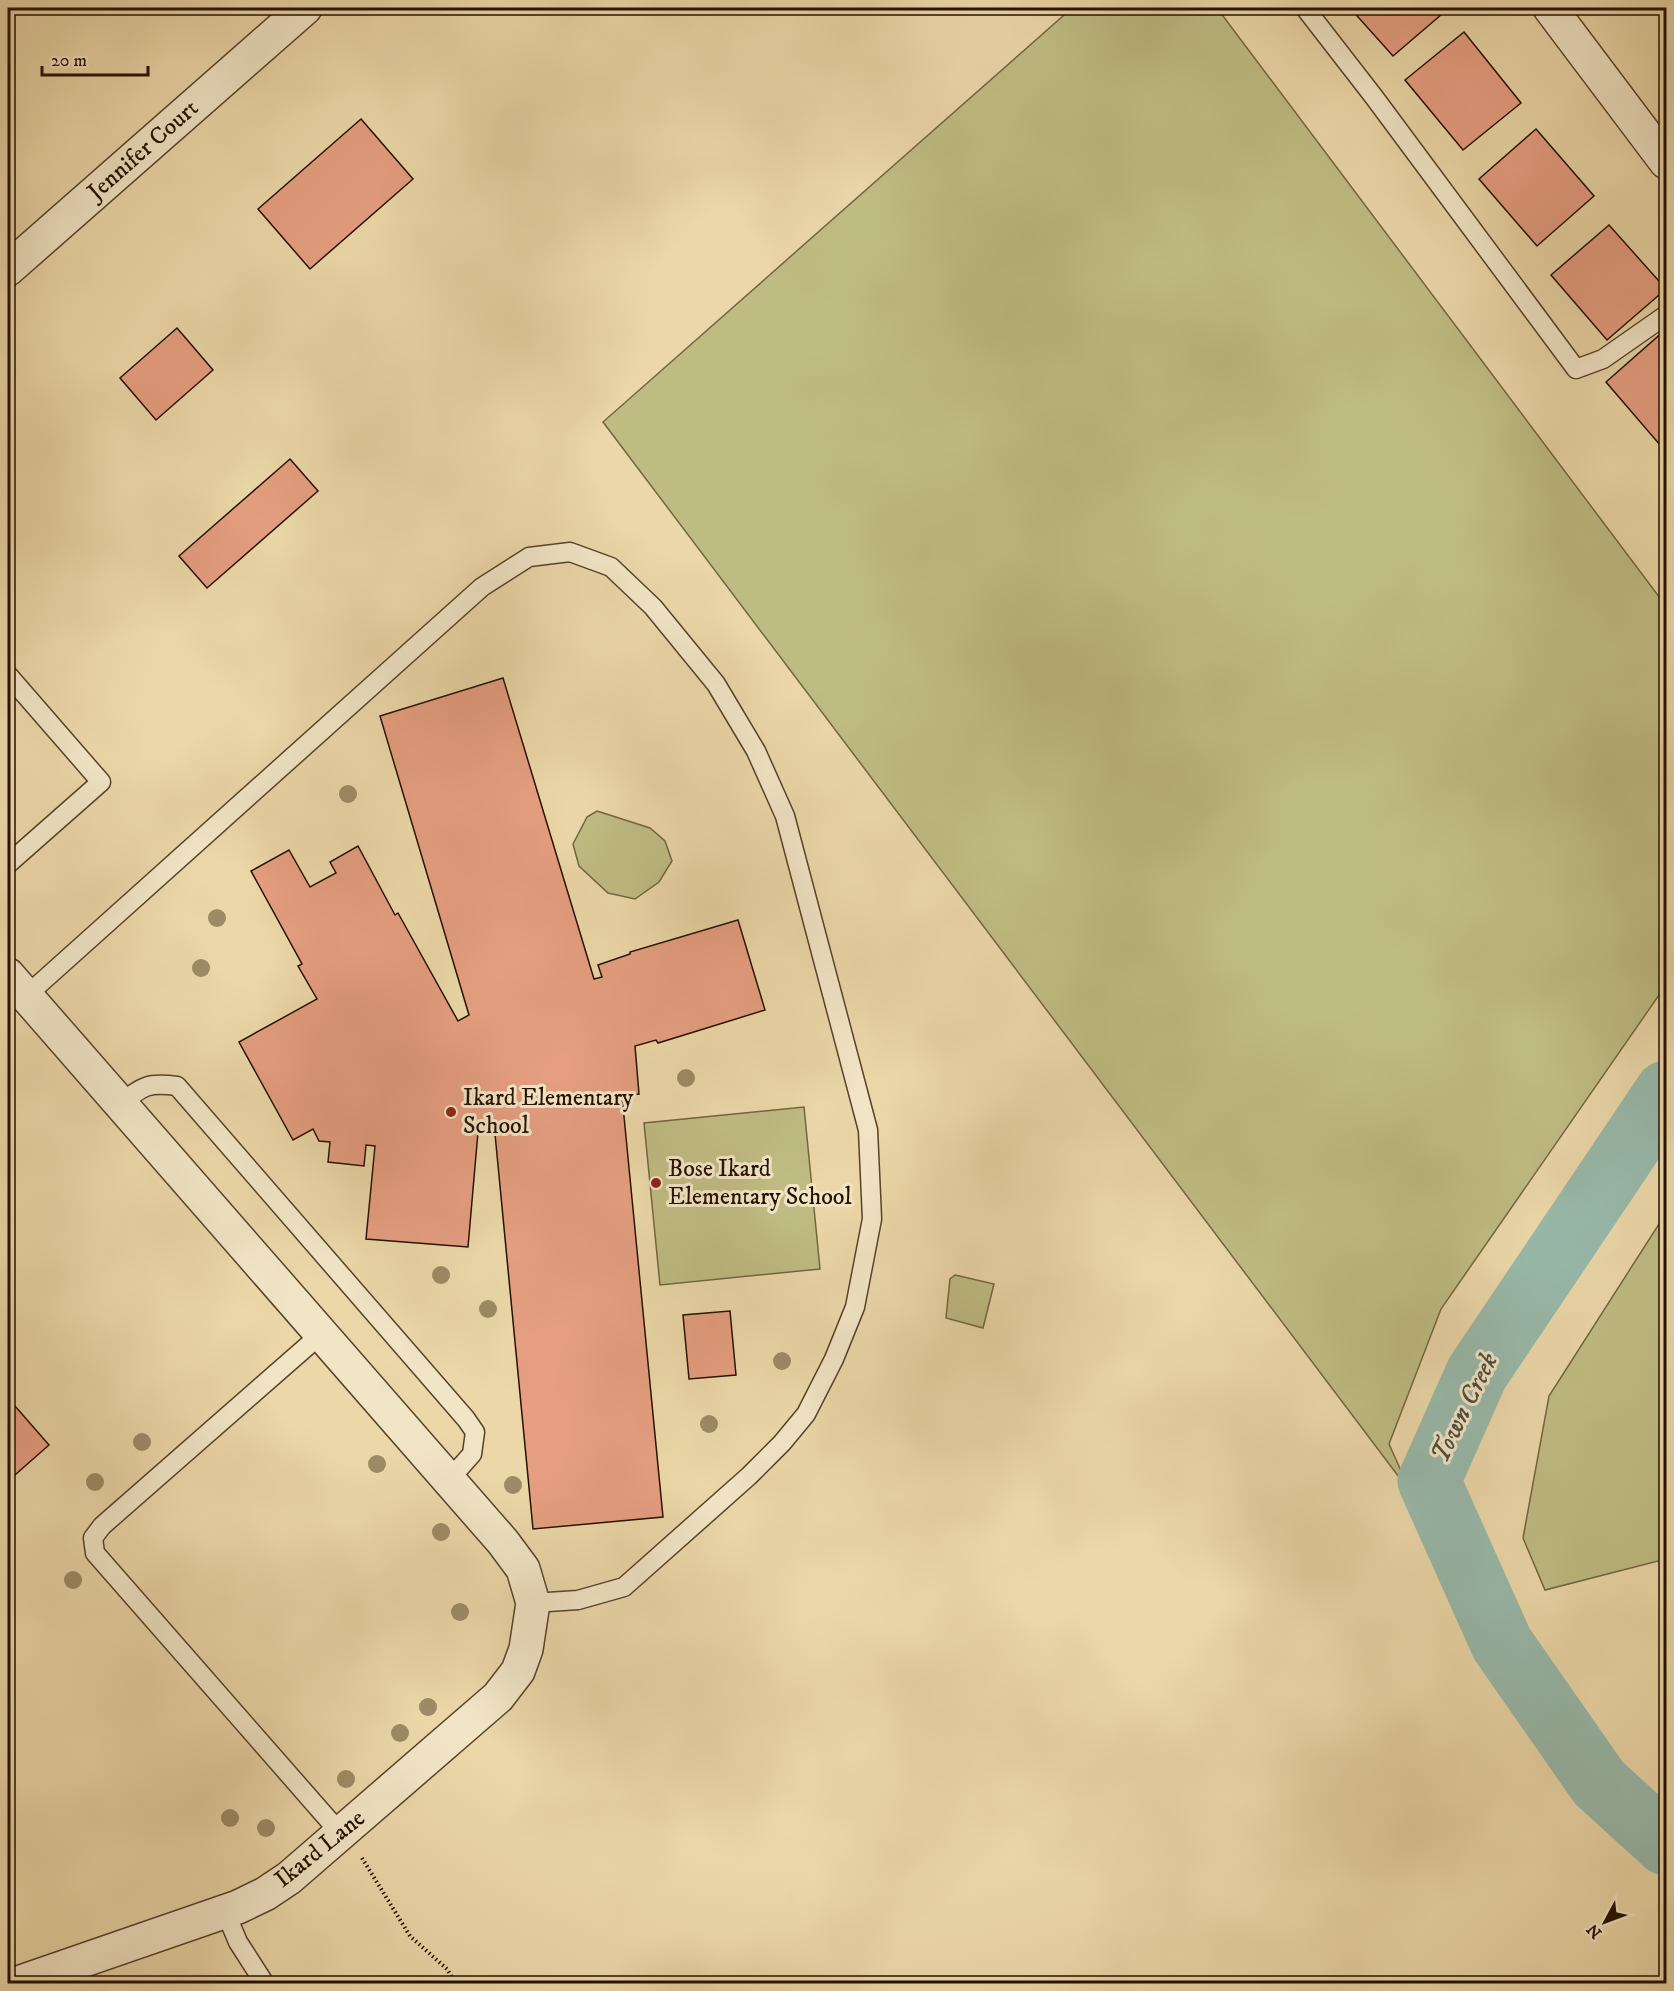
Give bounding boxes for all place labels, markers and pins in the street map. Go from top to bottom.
place label: Ikard Elementary School [463,1083,634,1141]
marker: Ikard Elementary School [444,1105,458,1119]
place label: Bose Ikard Elementary School [668,1154,852,1212]
marker: Bose Ikard Elementary School [649,1176,663,1190]

